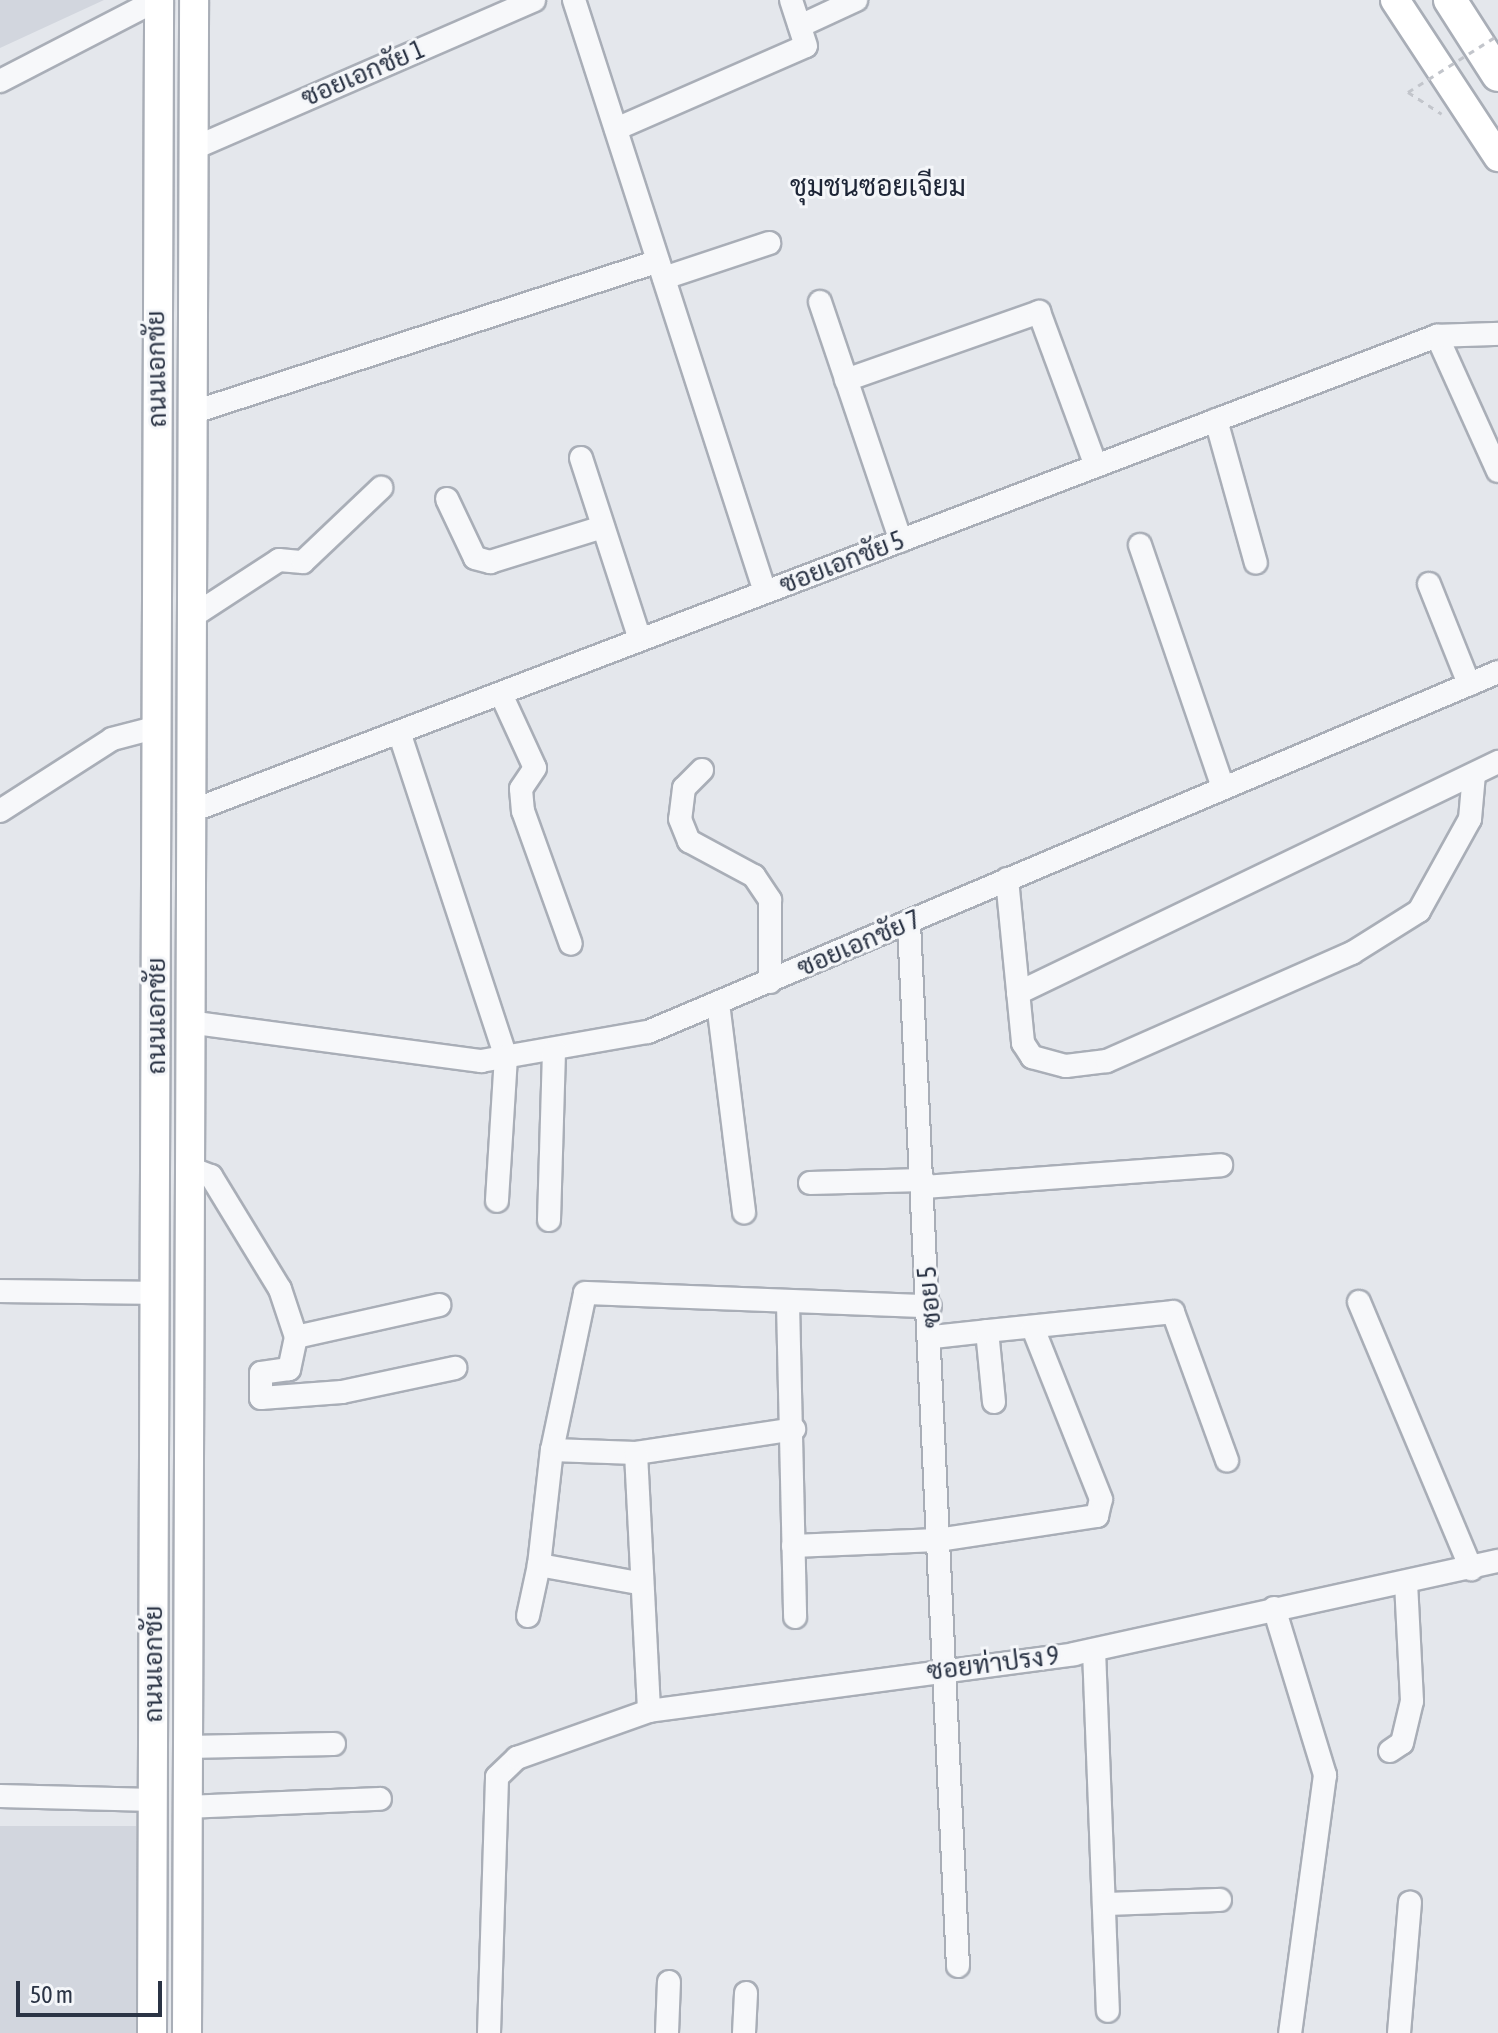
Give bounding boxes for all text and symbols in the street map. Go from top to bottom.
street label: ซอยเอกชัย 1 [297,34,429,114]
district label: ชุมชนซอยเจียม [790,169,966,203]
street label: ถนนเอกชัย [140,310,174,428]
street label: ซอยเอกชัย 5 [775,525,909,601]
street label: ซอยเอกชัย 7 [793,904,925,984]
street label: ถนนเอกชัย [141,957,173,1075]
street label: ซอย 5 [912,1265,948,1329]
street label: ถนนเอกชัย [138,1605,170,1723]
street label: ซอยท่าปรง 9 [925,1640,1061,1688]
scale bar [20,1965,166,2015]
text: 50 m [30,1981,73,2008]

